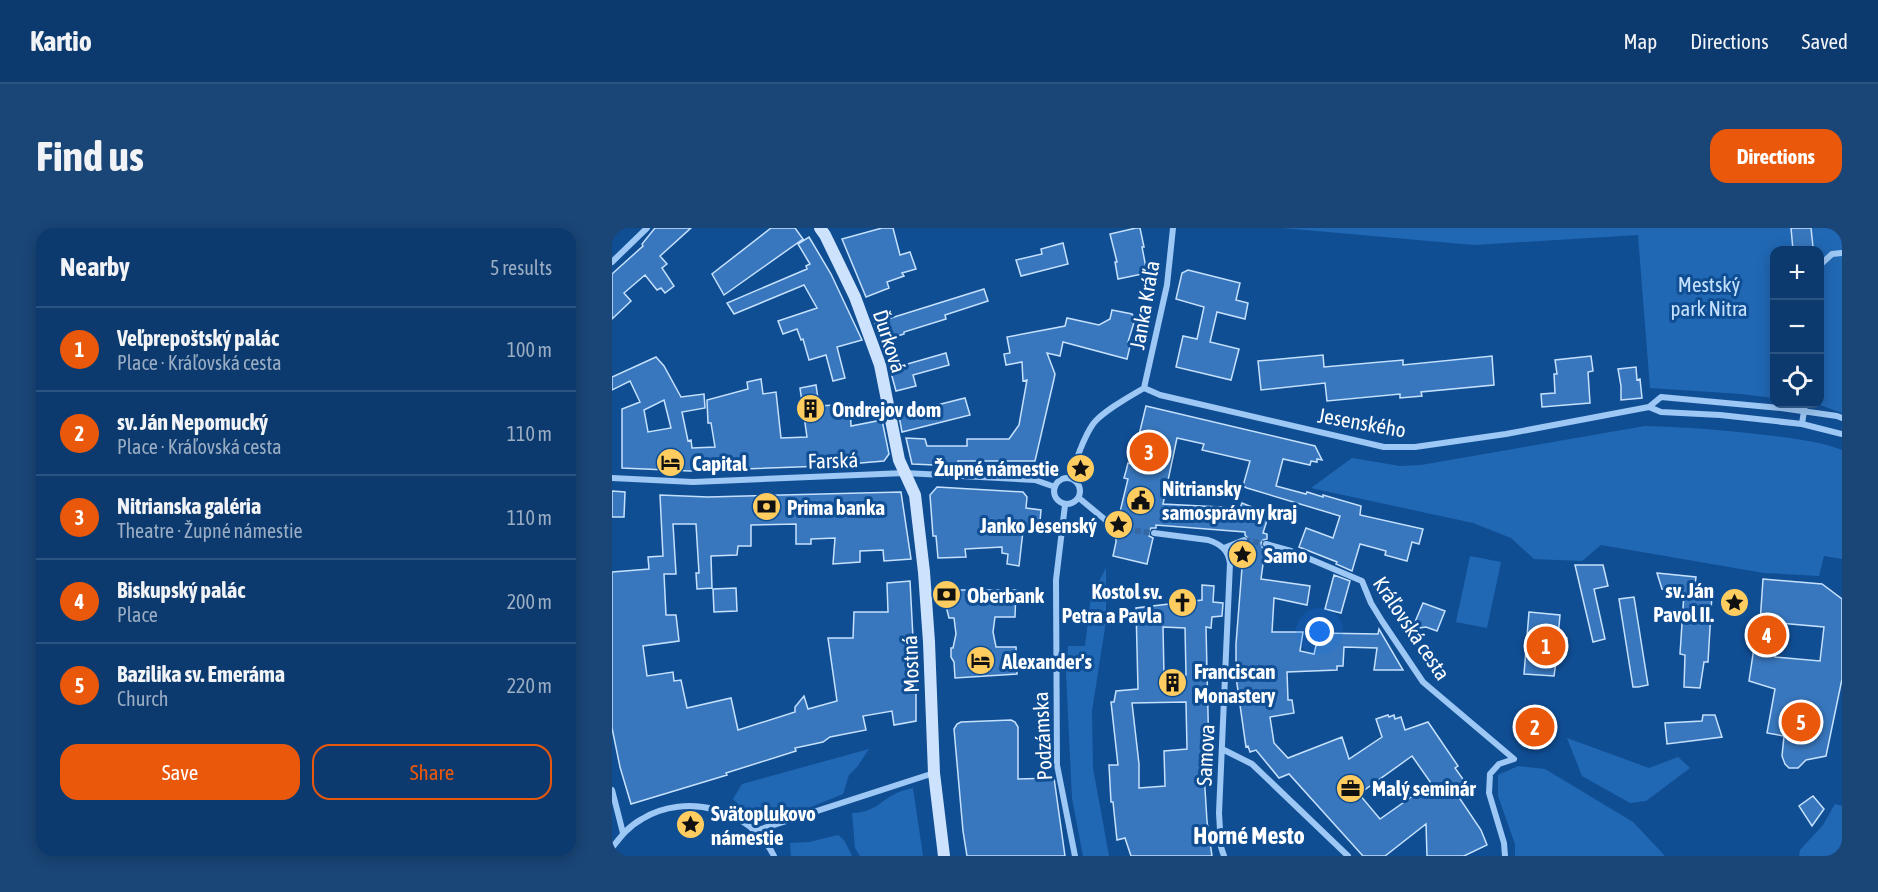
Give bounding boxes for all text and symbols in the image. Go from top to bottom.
text: Kartio [30,25,92,57]
text: Map [1623,29,1657,53]
text: Directions [1690,29,1769,53]
text: Saved [1802,29,1848,53]
button: Directions [1710,129,1842,183]
text: Find us [36,132,144,180]
map controls [1770,246,1824,408]
button: + [1770,246,1824,300]
text: Nearby [60,252,130,282]
text: 5 results [490,256,552,279]
street label: Janka Kráľa [1124,259,1164,351]
park label: Mestský park Nitra [1671,272,1747,320]
button: − [1770,300,1824,354]
street label: Ďurková [869,306,911,376]
text: Veľprepoštský palác [117,325,279,351]
text: 1 [75,338,84,361]
text: 100 m [507,338,552,361]
text: Place · Kráľovská cesta [117,351,281,374]
button: locate [1770,354,1824,408]
building icon: Ondrejov dom [795,393,827,425]
place label: Ondrejov dom [832,397,941,421]
street label: Jesenského [1316,402,1408,442]
text: sv. Ján Nepomucký [117,409,268,435]
text: 2 [75,422,84,445]
text: 110 m [507,422,552,445]
pin: 3 [1130,430,1168,474]
text: Place · Kráľovská cesta [117,435,281,458]
hotel icon: Capital [655,447,687,479]
street label: Farská [807,447,859,473]
place label: Capital [692,451,748,475]
place icon: Župné námestie [1064,452,1096,484]
place label: Župné námestie [934,456,1059,480]
place label: Nitriansky samosprávny kraj [1162,476,1297,524]
public building icon: Nitriansky samosprávny kraj [1125,484,1157,516]
bank icon: Prima banka [750,491,782,523]
text: Nitrianska galéria [117,493,261,519]
place label: Prima banka [787,495,885,519]
text: 3 [75,506,84,529]
text: 110 m [507,506,552,529]
place icon: Janko Jesenský [1102,509,1134,541]
place label: Janko Jesenský [979,513,1097,537]
text: Theatre · Župné námestie [117,519,303,542]
place icon: Samo [1227,539,1259,571]
place label: Samo [1264,543,1308,567]
street label: Kráľovská cesta [1369,572,1455,684]
text: Biskupský palác [117,577,245,603]
place label: sv. Ján Pavol II. [1653,578,1714,626]
bank icon: Oberbank [930,579,962,611]
place label: Kostol sv. Petra a Pavla [1062,579,1162,627]
place label: Oberbank [967,583,1045,607]
place icon: sv. Ján Pavol II. [1719,586,1751,618]
church icon: Kostol sv. Petra a Pavla [1167,587,1199,619]
text: 4 [75,590,84,613]
text: 200 m [507,590,552,613]
text: Place [117,603,158,626]
pin: 4 [1748,612,1786,658]
your location [1305,617,1334,646]
pin: 1 [1526,624,1566,668]
street label: Mostná [897,635,923,693]
hotel icon: Alexander's [965,645,997,677]
place label: Alexander's [1001,649,1093,673]
place label: Franciscan Monastery [1194,659,1276,707]
text: Bazilika sv. Emeráma [117,661,285,687]
building icon: Franciscan Monastery [1157,667,1189,699]
text: 5 [75,674,84,697]
text: 220 m [507,674,552,697]
text: Church [117,687,168,710]
street label: Podzámska [1028,691,1056,781]
pin: 5 [1782,700,1820,744]
pin: 2 [1516,704,1554,750]
street label: Samova [1191,724,1219,786]
button: Save [60,744,300,800]
button: Share [312,744,552,800]
office icon: Malý seminár [1335,772,1367,804]
place label: Malý seminár [1372,776,1477,800]
place label: Svätoplukovo námestie [711,801,816,849]
place icon: Svätoplukovo námestie [674,809,706,841]
district label: Horné Mesto [1193,822,1305,849]

